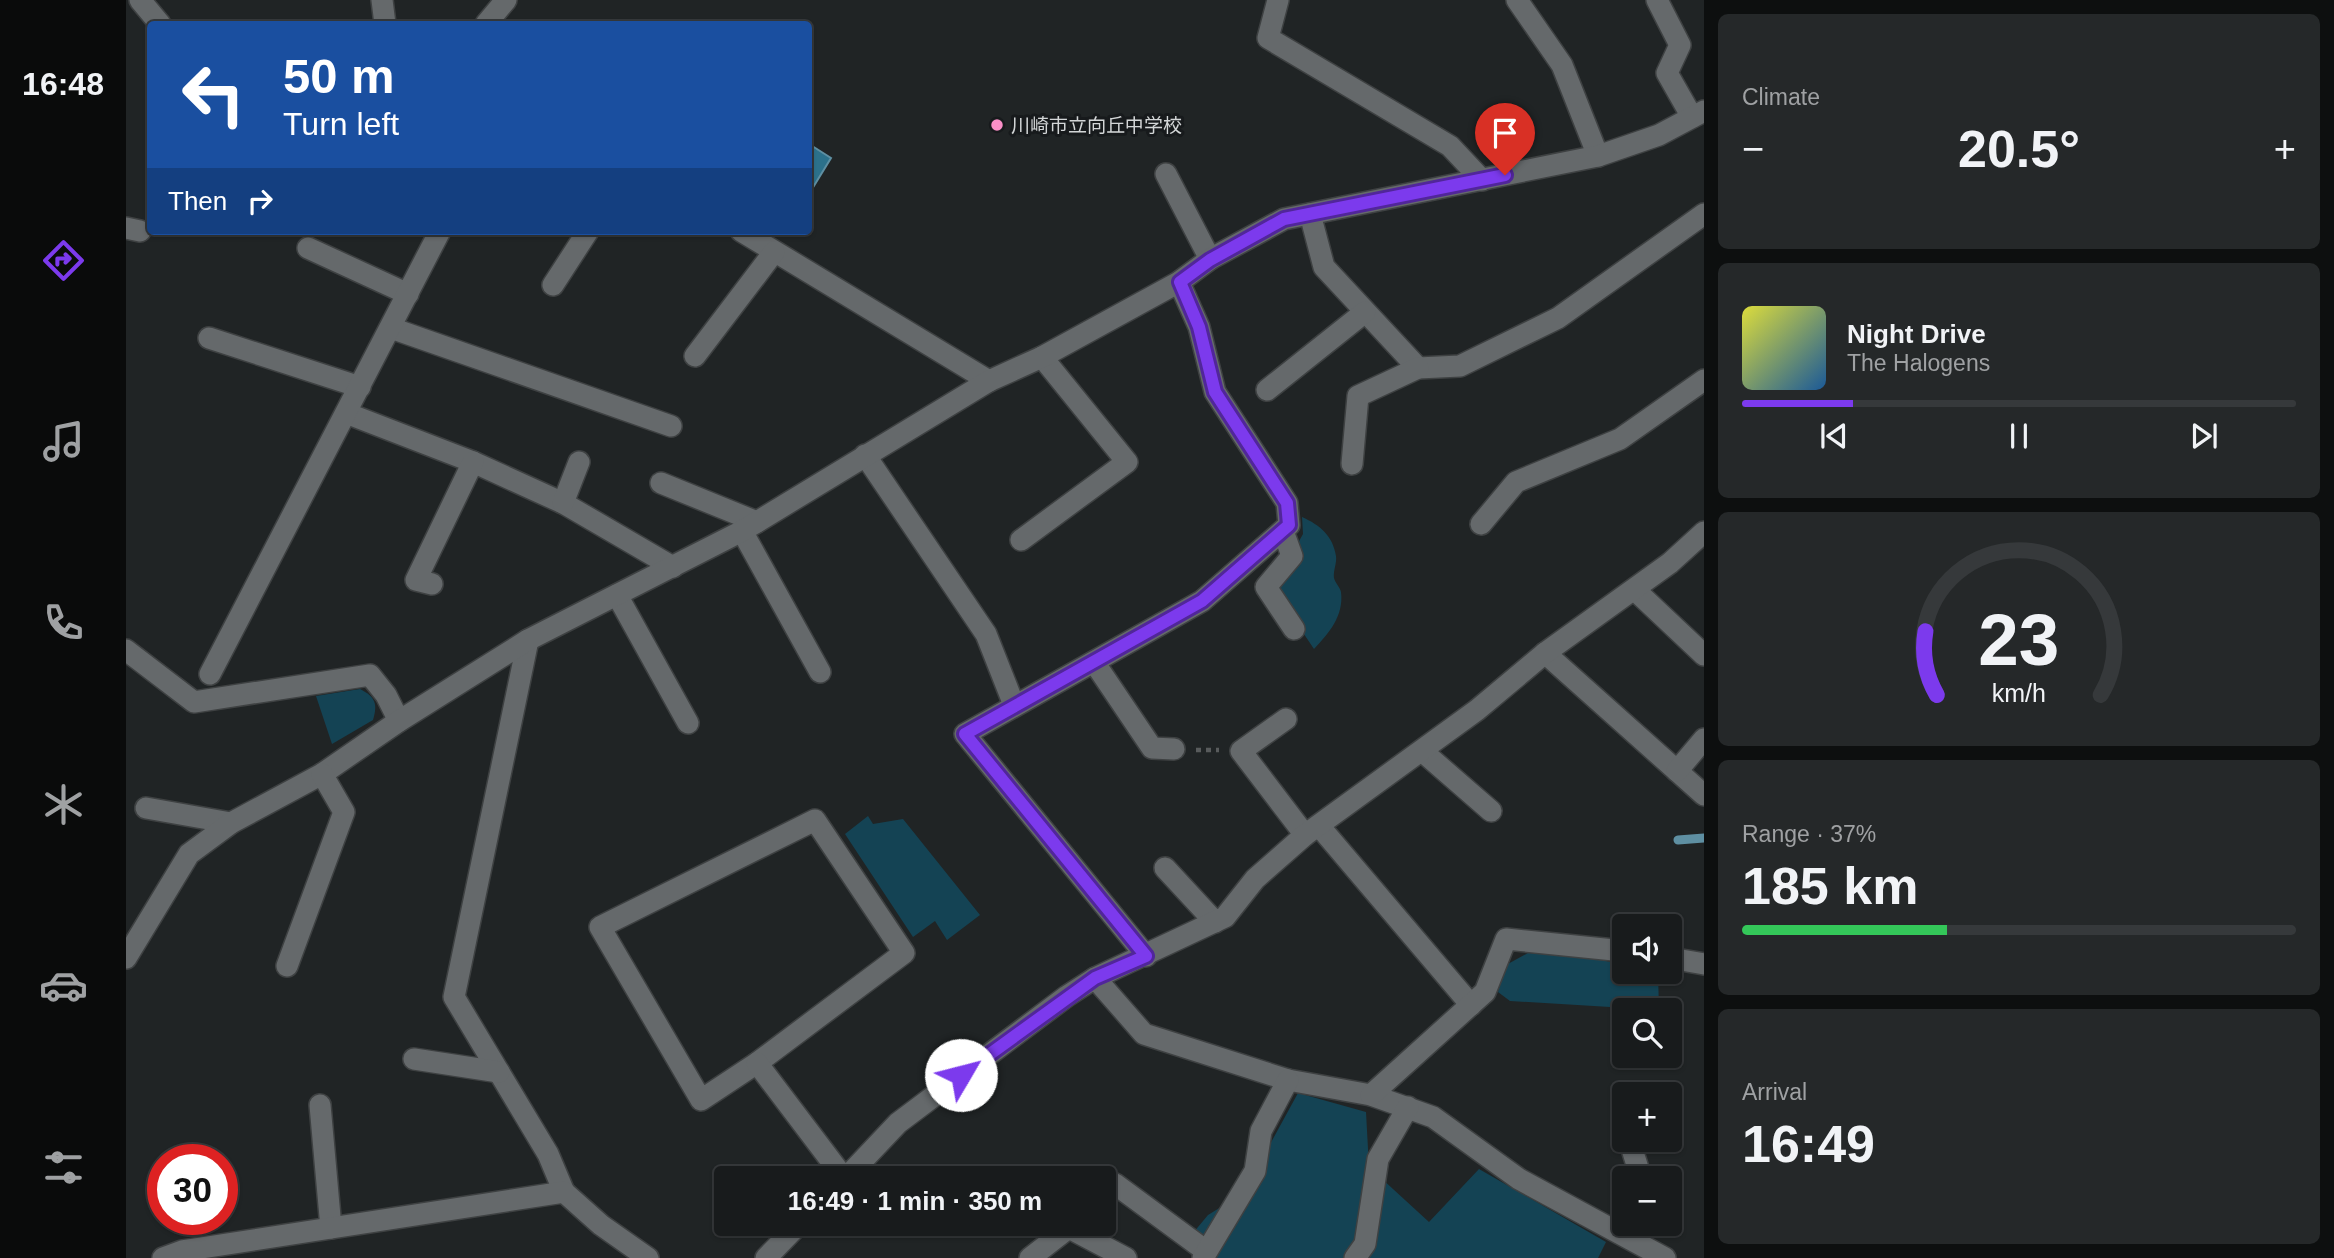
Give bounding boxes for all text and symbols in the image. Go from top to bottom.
icon: left [168,49,259,140]
text: 50 m [283,49,395,103]
text: 16:48 [22,66,104,102]
text: Climate [1742,84,1820,110]
pin [1475,103,1535,175]
text: Turn left [283,106,399,142]
icon: arrive [1486,114,1524,152]
place label: 川崎市立向丘中学校 [1011,115,1182,136]
marker: 川崎市立向丘中学校 [989,117,1005,133]
text: 20.5° [1958,120,2080,178]
text: − [1742,128,1764,170]
text: + [2274,128,2296,170]
icon: right [241,182,279,220]
text: Then [168,186,227,216]
icon: directions [39,236,88,285]
text: Night Drive [1847,319,1986,349]
text: The Halogens [1847,350,1990,376]
icon: music [39,417,88,466]
icon: previous [1815,417,1853,455]
icon: pause [2000,417,2038,455]
icon: next [2185,417,2223,455]
icon: phone [39,598,88,647]
text: 23 [1979,599,2059,680]
text: km/h [1992,679,2046,707]
icon: climate [39,780,88,829]
text: Range · 37% [1742,821,1876,847]
text: 185 km [1742,857,1918,915]
map controls [1612,914,1682,1236]
button: sound [1612,914,1682,984]
icon: car [39,961,88,1010]
button: search [1612,998,1682,1068]
position arrow [924,1038,998,1112]
text: Arrival [1742,1079,1807,1105]
button: + [1612,1082,1682,1152]
text: 16:49 [1742,1115,1875,1173]
icon: filters [39,1143,88,1192]
speed limit sign: 30 [147,1144,238,1235]
button: − [1612,1166,1682,1236]
text: 16:49 · 1 min · 350 m [788,1186,1042,1216]

